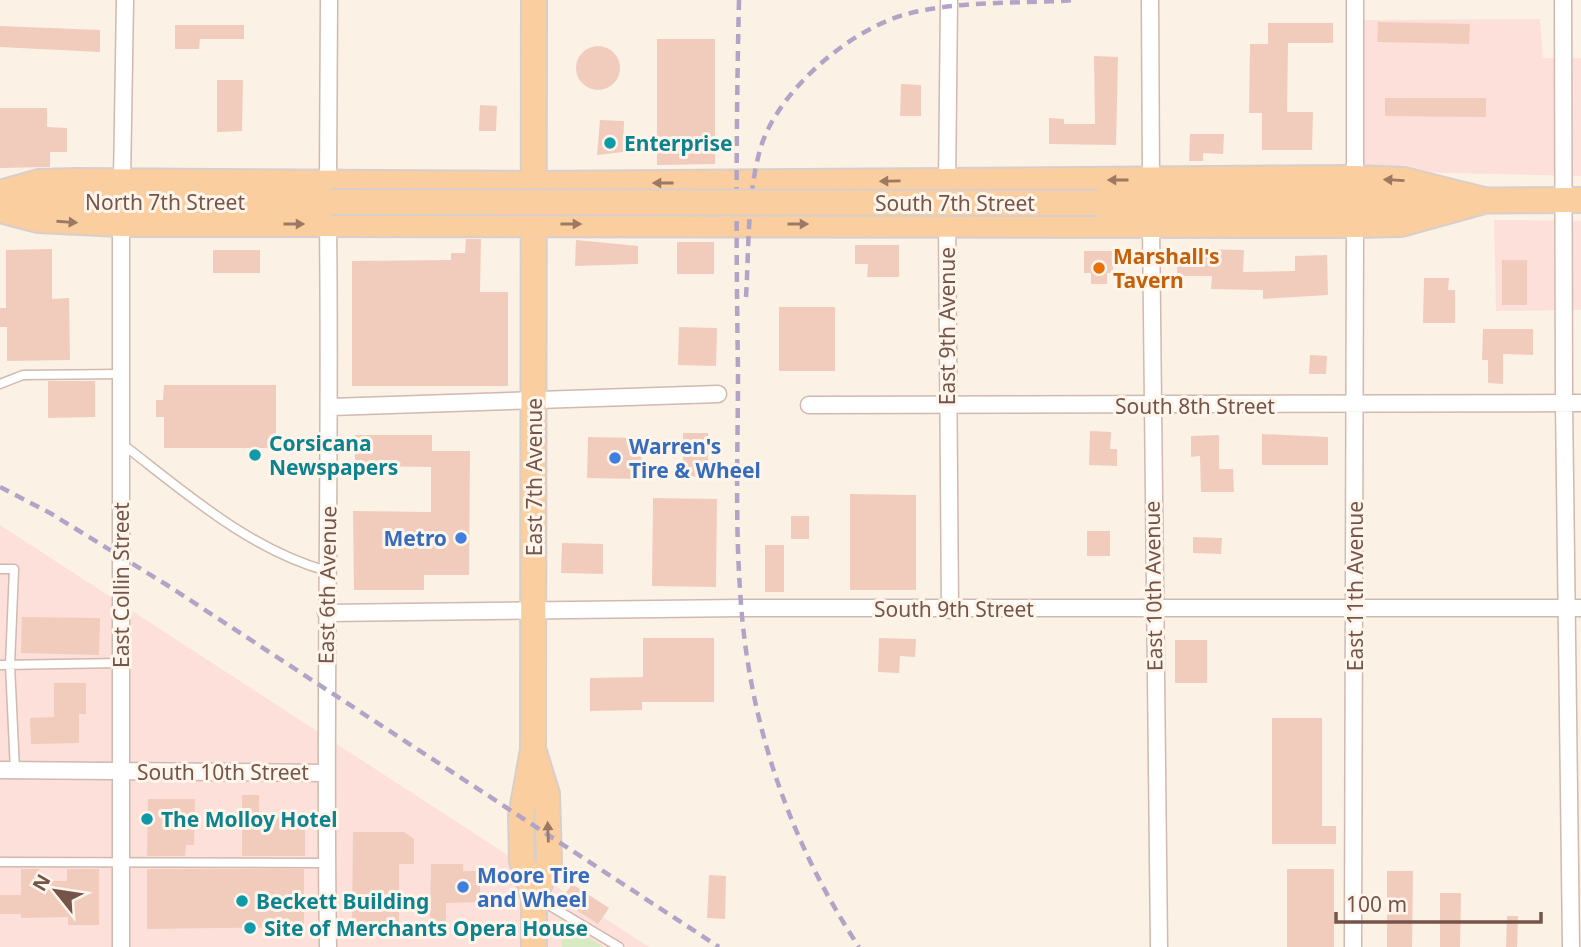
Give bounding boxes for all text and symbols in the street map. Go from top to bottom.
place label: Enterprise [624,129,732,157]
marker: Enterprise [602,135,618,151]
one-way arrow [1106,174,1128,186]
one-way arrow [1383,174,1405,185]
one-way arrow [879,175,901,187]
one-way arrow [651,177,673,189]
street label: North 7th Street [85,188,245,216]
street label: South 7th Street [875,189,1035,217]
one-way arrow [56,217,78,228]
one-way arrow [283,218,305,230]
one-way arrow [560,218,582,230]
one-way arrow [787,218,809,230]
place label: Marshall's Tavern [1113,242,1220,294]
street label: East 9th Avenue [933,247,961,405]
marker: Marshall's Tavern [1091,260,1107,276]
street label: South 8th Street [1115,392,1275,420]
street label: East 7th Avenue [520,398,548,556]
place label: Corsicana Newspapers [269,429,398,481]
place label: Warren's Tire & Wheel [629,432,761,484]
marker: Corsicana Newspapers [247,447,263,463]
marker: Warren's Tire & Wheel [607,450,623,466]
street label: East 10th Avenue [1138,501,1168,671]
street label: East 11th Avenue [1341,501,1369,671]
street label: East Collin Street [107,502,135,668]
street label: East 6th Avenue [312,506,342,664]
place label: Metro [383,524,447,552]
marker: Metro [453,530,469,546]
street label: South 9th Street [874,595,1034,623]
street label: South 10th Street [137,758,309,786]
place label: The Molloy Hotel [161,805,337,833]
marker: The Molloy Hotel [139,811,155,827]
one-way arrow [543,820,554,842]
north arrow [21,856,91,926]
place label: Moore Tire and Wheel [477,861,590,913]
text: N [26,869,56,896]
marker: Moore Tire and Wheel [455,879,471,895]
scale bar [1336,880,1541,924]
place label: Beckett Building [256,887,429,915]
text: 100 m [1346,890,1407,918]
marker: Beckett Building [234,893,250,909]
place label: Site of Merchants Opera House [264,914,588,942]
marker: Site of Merchants Opera House [242,920,258,936]

